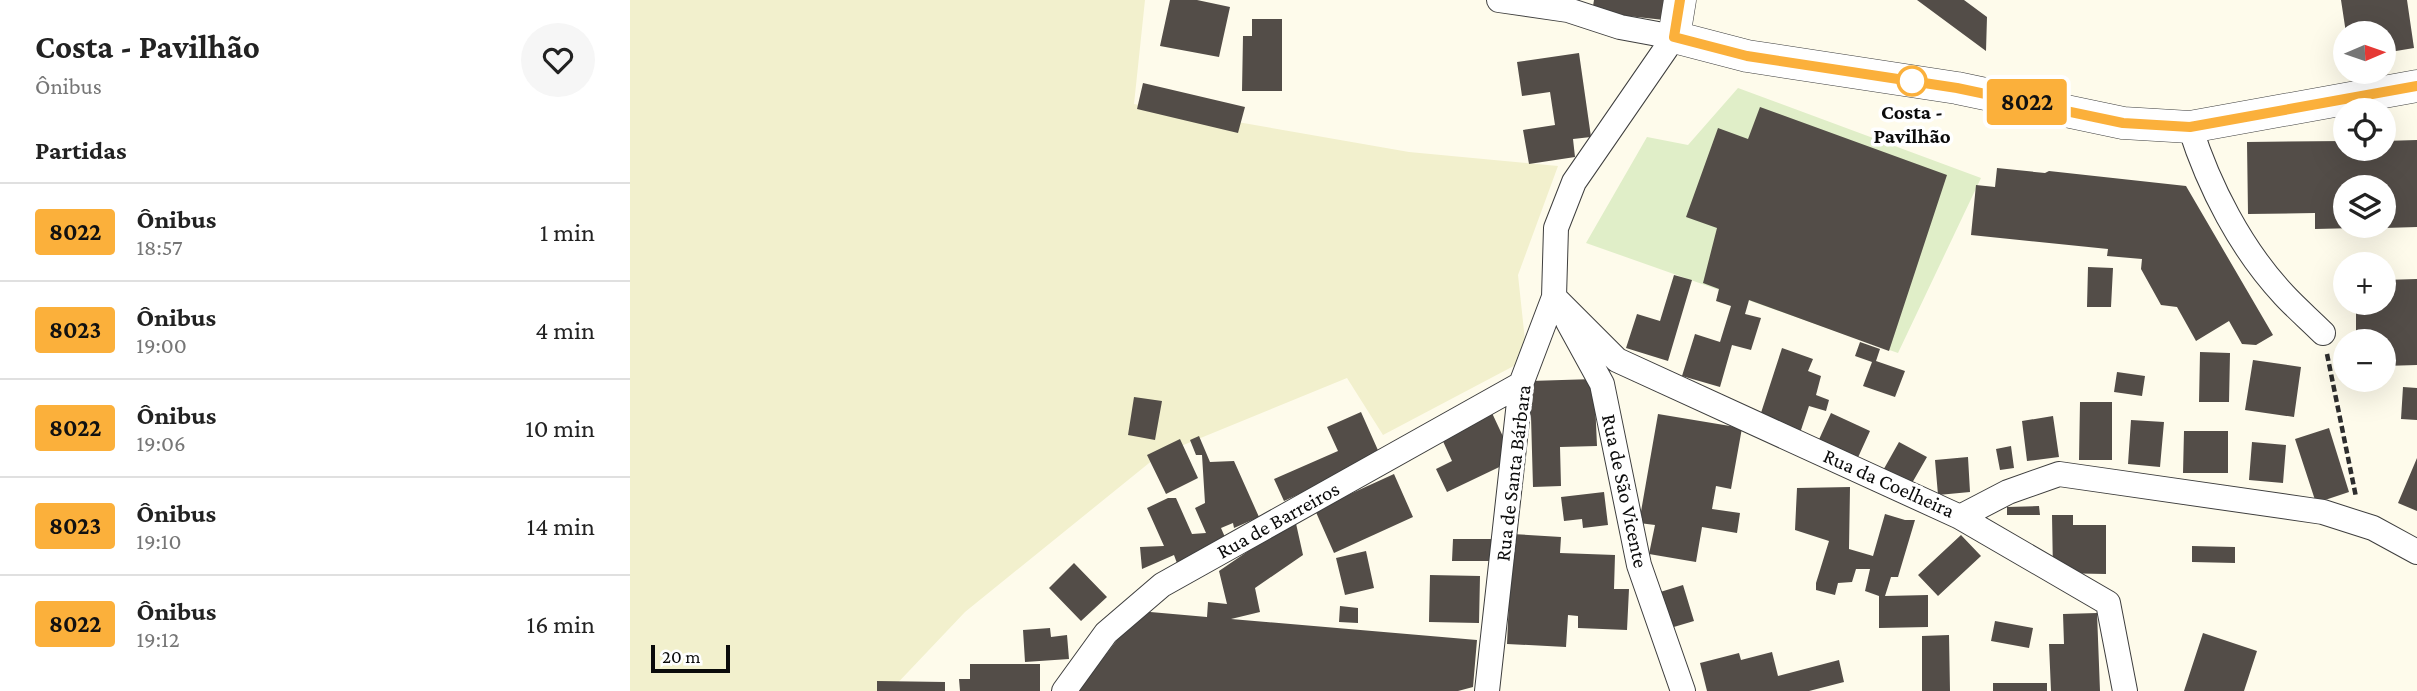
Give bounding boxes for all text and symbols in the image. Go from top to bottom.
north arrow [2333,21,2396,84]
map controls [2333,21,2396,392]
button: heart [521,23,595,97]
text: Costa - Pavilhão [35,28,260,65]
marker: Costa - Pavilhão [1897,66,1927,96]
text: Ônibus [35,73,102,99]
line badge: 8022 [1978,79,2076,125]
text: 8022 [2001,88,2053,115]
button: locate [2333,98,2396,161]
place label: Costa - Pavilhão [1873,100,1951,148]
text: Partidas [35,136,127,165]
button: layers [2333,175,2396,238]
text: Ônibus [136,205,216,234]
text: 8022 [49,218,101,245]
text: 1 min [540,218,595,247]
text: 18:57 [136,234,183,260]
button: + [2333,252,2396,315]
text: Ônibus [136,303,216,332]
text: 8023 [49,316,101,343]
text: 4 min [535,316,595,345]
button: − [2333,329,2396,392]
text: 19:00 [136,332,187,358]
street label: Rua de Santa Bárbara [1490,383,1536,563]
text: Ônibus [136,401,216,430]
street label: Rua de São Vicente [1597,412,1653,570]
text: 8022 [49,414,101,441]
text: 10 min [525,414,595,443]
text: 19:06 [136,430,186,456]
street label: Rua da Coelheira [1820,443,1959,523]
street label: Rua de Barreiros [1212,476,1344,564]
text: Ônibus [136,499,216,528]
text: 8023 [49,512,101,539]
text: 14 min [527,512,595,541]
text: 19:10 [136,528,181,554]
text: Ônibus [136,597,216,626]
text: 8022 [49,610,101,637]
text: 16 min [527,610,595,639]
text: 19:12 [136,626,180,652]
scale bar [651,642,730,674]
text: 20 m [662,646,701,667]

